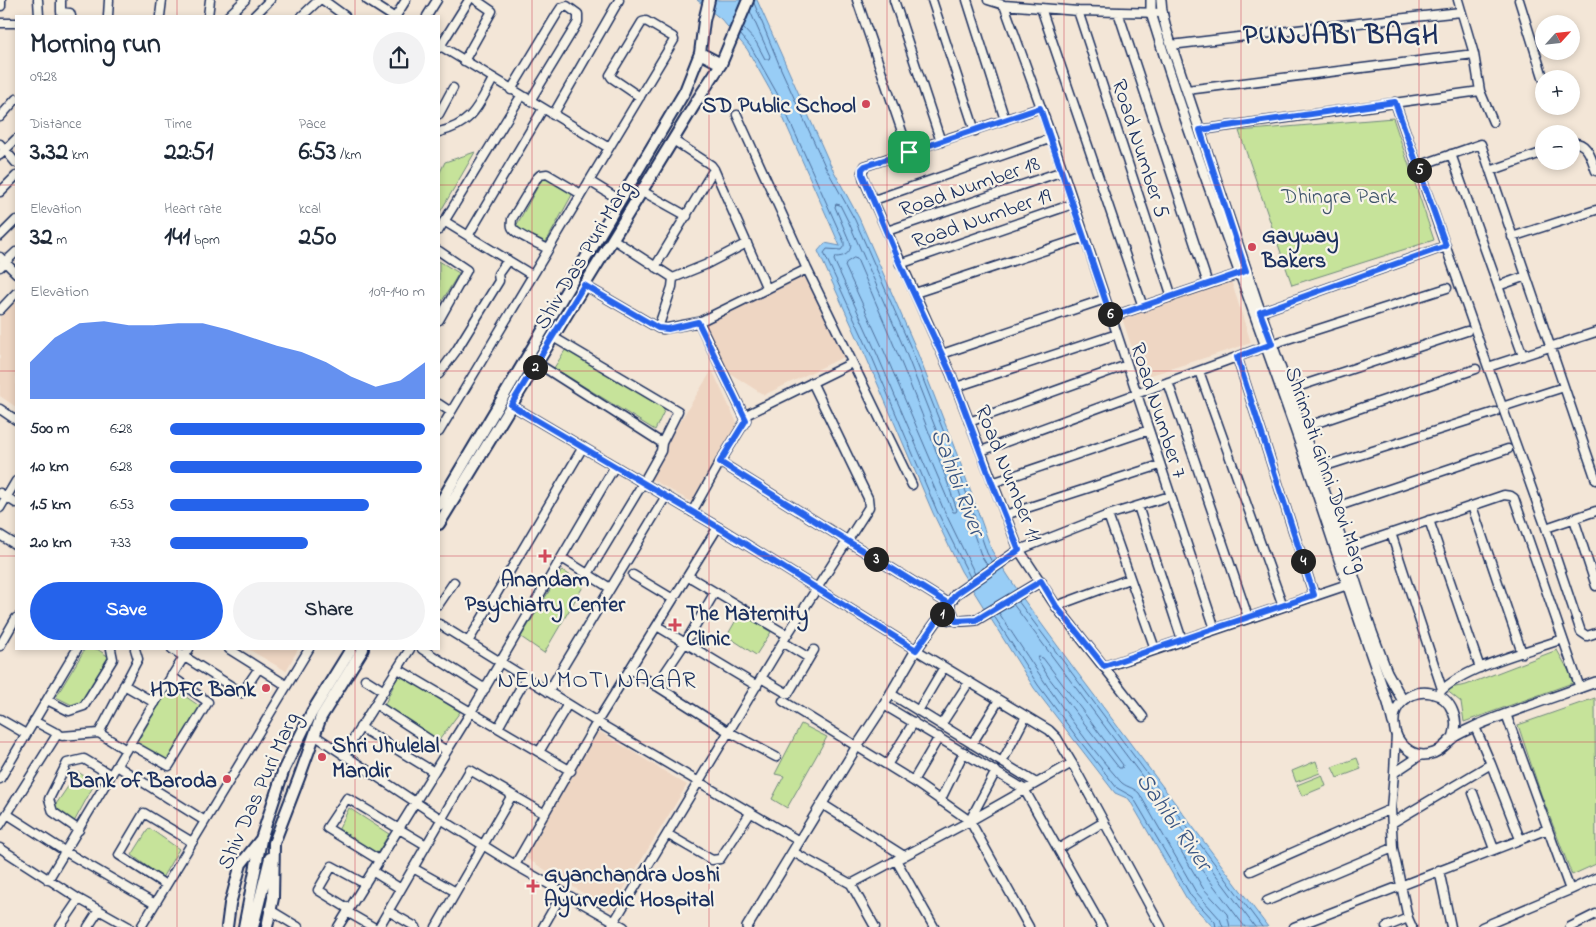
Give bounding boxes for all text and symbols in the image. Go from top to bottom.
north arrow [1535,15,1580,60]
map controls [1535,15,1580,170]
district label: PUNJABI BAGH [1243,16,1439,57]
text: Morning run [30,25,161,66]
button: share [373,32,425,84]
text: 09:28 [30,65,57,89]
button: + [1535,70,1580,115]
street label: Road Number 5 [1102,75,1177,222]
place label: SD Public School [702,91,856,123]
marker: SD Public School [860,98,872,110]
text: Distance [30,114,82,135]
text: Time [164,114,192,135]
text: Pace [299,114,326,135]
button: − [1535,125,1580,170]
pin [888,131,930,173]
text: 3.32 [30,135,68,171]
text: 22:51 [164,135,214,171]
text: 6:53 [299,135,336,171]
icon: arrive [895,138,923,166]
text: km [68,145,89,166]
text: /km [336,145,361,166]
street label: Road Number 18 [895,149,1045,227]
pin: 5 [1406,158,1432,182]
text: 5 [1415,160,1424,181]
street label: Shiv Das Puri Marg [527,175,643,337]
street label: Road Number 19 [908,181,1056,259]
park label: Dhingra Park [1280,182,1397,215]
text: Elevation [30,199,81,220]
text: Heart rate [164,199,222,220]
text: kcal [299,199,321,220]
text: 32 [30,220,53,256]
text: 141 [164,220,191,256]
text: 250 [299,220,336,256]
place label: Gayway Bakers [1261,221,1338,278]
text: m [53,230,67,251]
text: bpm [191,230,220,251]
marker: Gayway Bakers [1246,241,1258,253]
text: Elevation [30,280,89,304]
text: 109–140 m [369,280,425,304]
pin: 6 [1098,302,1122,326]
text: 6 [1107,304,1114,325]
street label: Road Number 7 [1120,339,1194,483]
pin: 2 [522,354,548,380]
text: 2 [532,357,539,378]
street label: Shrimati Ginni Devi Marg [1274,363,1375,578]
street label: Road Number 11 [965,401,1049,548]
text: 500 m [30,417,69,441]
text: 6:28 [110,417,132,441]
water label: Sahibi River [920,424,994,544]
text: 1.0 km [30,455,69,479]
text: 6:28 [110,455,132,479]
text: 1.5 km [30,493,71,517]
text: 6:53 [110,493,134,517]
text: 2.0 km [30,531,72,555]
text: 7:33 [110,531,131,555]
pin: 3 [864,546,888,572]
pin: 4 [1290,548,1316,574]
marker: Anandam Psychiatry Center [538,549,552,563]
text: 3 [874,549,879,570]
text: 4 [1301,551,1306,572]
place label: Anandam Psychiatry Center [465,565,626,623]
button: Save [30,582,223,640]
button: Share [233,582,425,640]
place label: The Maternity Clinic [686,599,808,656]
pin: 1 [930,602,954,626]
text: 1 [940,604,945,625]
marker: The Maternity Clinic [668,618,682,632]
district label: NEW MOTI NAGAR [497,664,697,699]
place label: HDFC Bank [150,675,257,707]
marker: HDFC Bank [260,682,272,694]
street label: Shiv Das Puri Marg [211,707,310,876]
place label: Shri Jhulelal Mandir [332,731,440,788]
marker: Shri Jhulelal Mandir [316,751,328,763]
place label: Bank of Baroda [67,766,217,798]
water label: Sahibi River [1126,766,1221,881]
marker: Bank of Baroda [221,773,233,785]
place label: Gyanchandra Joshi Ayurvedic Hospital [544,860,720,918]
marker: Gyanchandra Joshi Ayurvedic Hospital [526,879,540,893]

